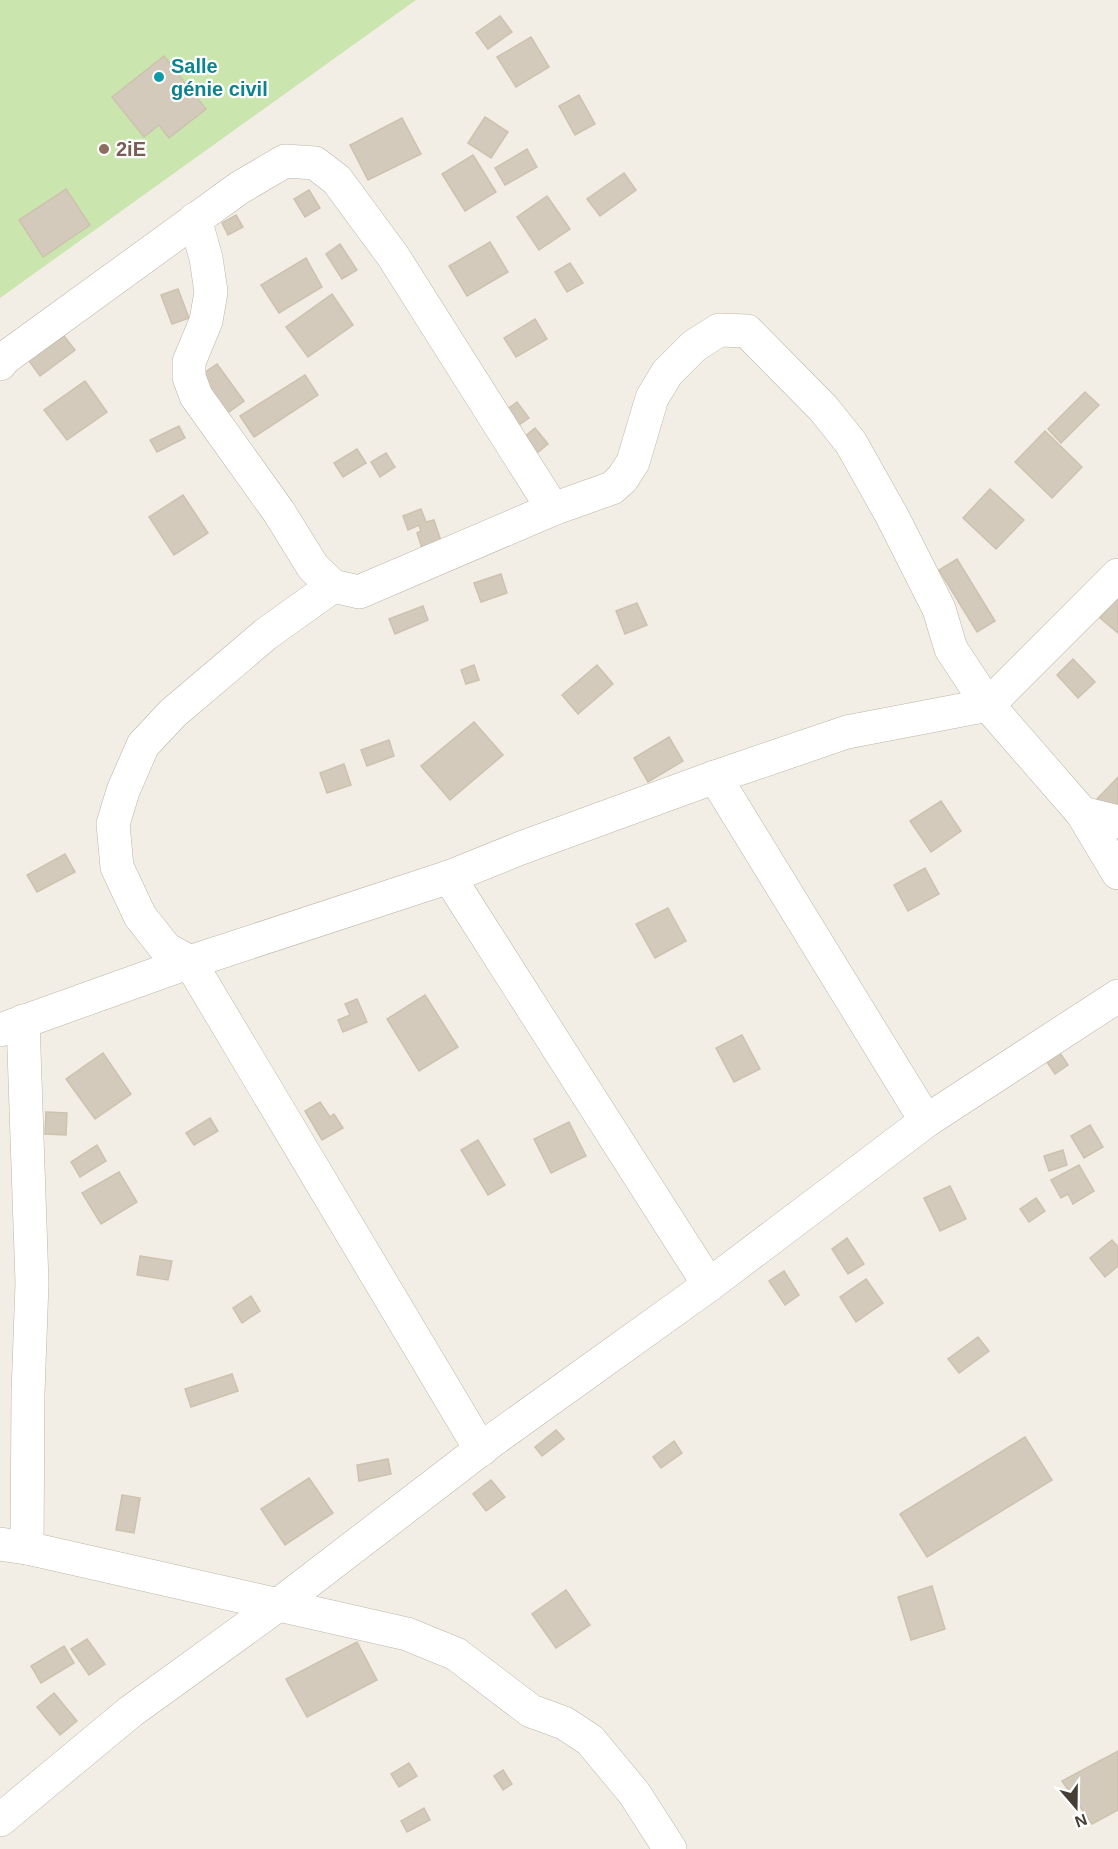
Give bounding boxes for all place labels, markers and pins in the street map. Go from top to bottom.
place label: Salle génie civil [171,55,268,100]
marker: Salle génie civil [152,70,166,84]
place label: 2iE [116,138,146,160]
marker: 2iE [97,142,111,156]

